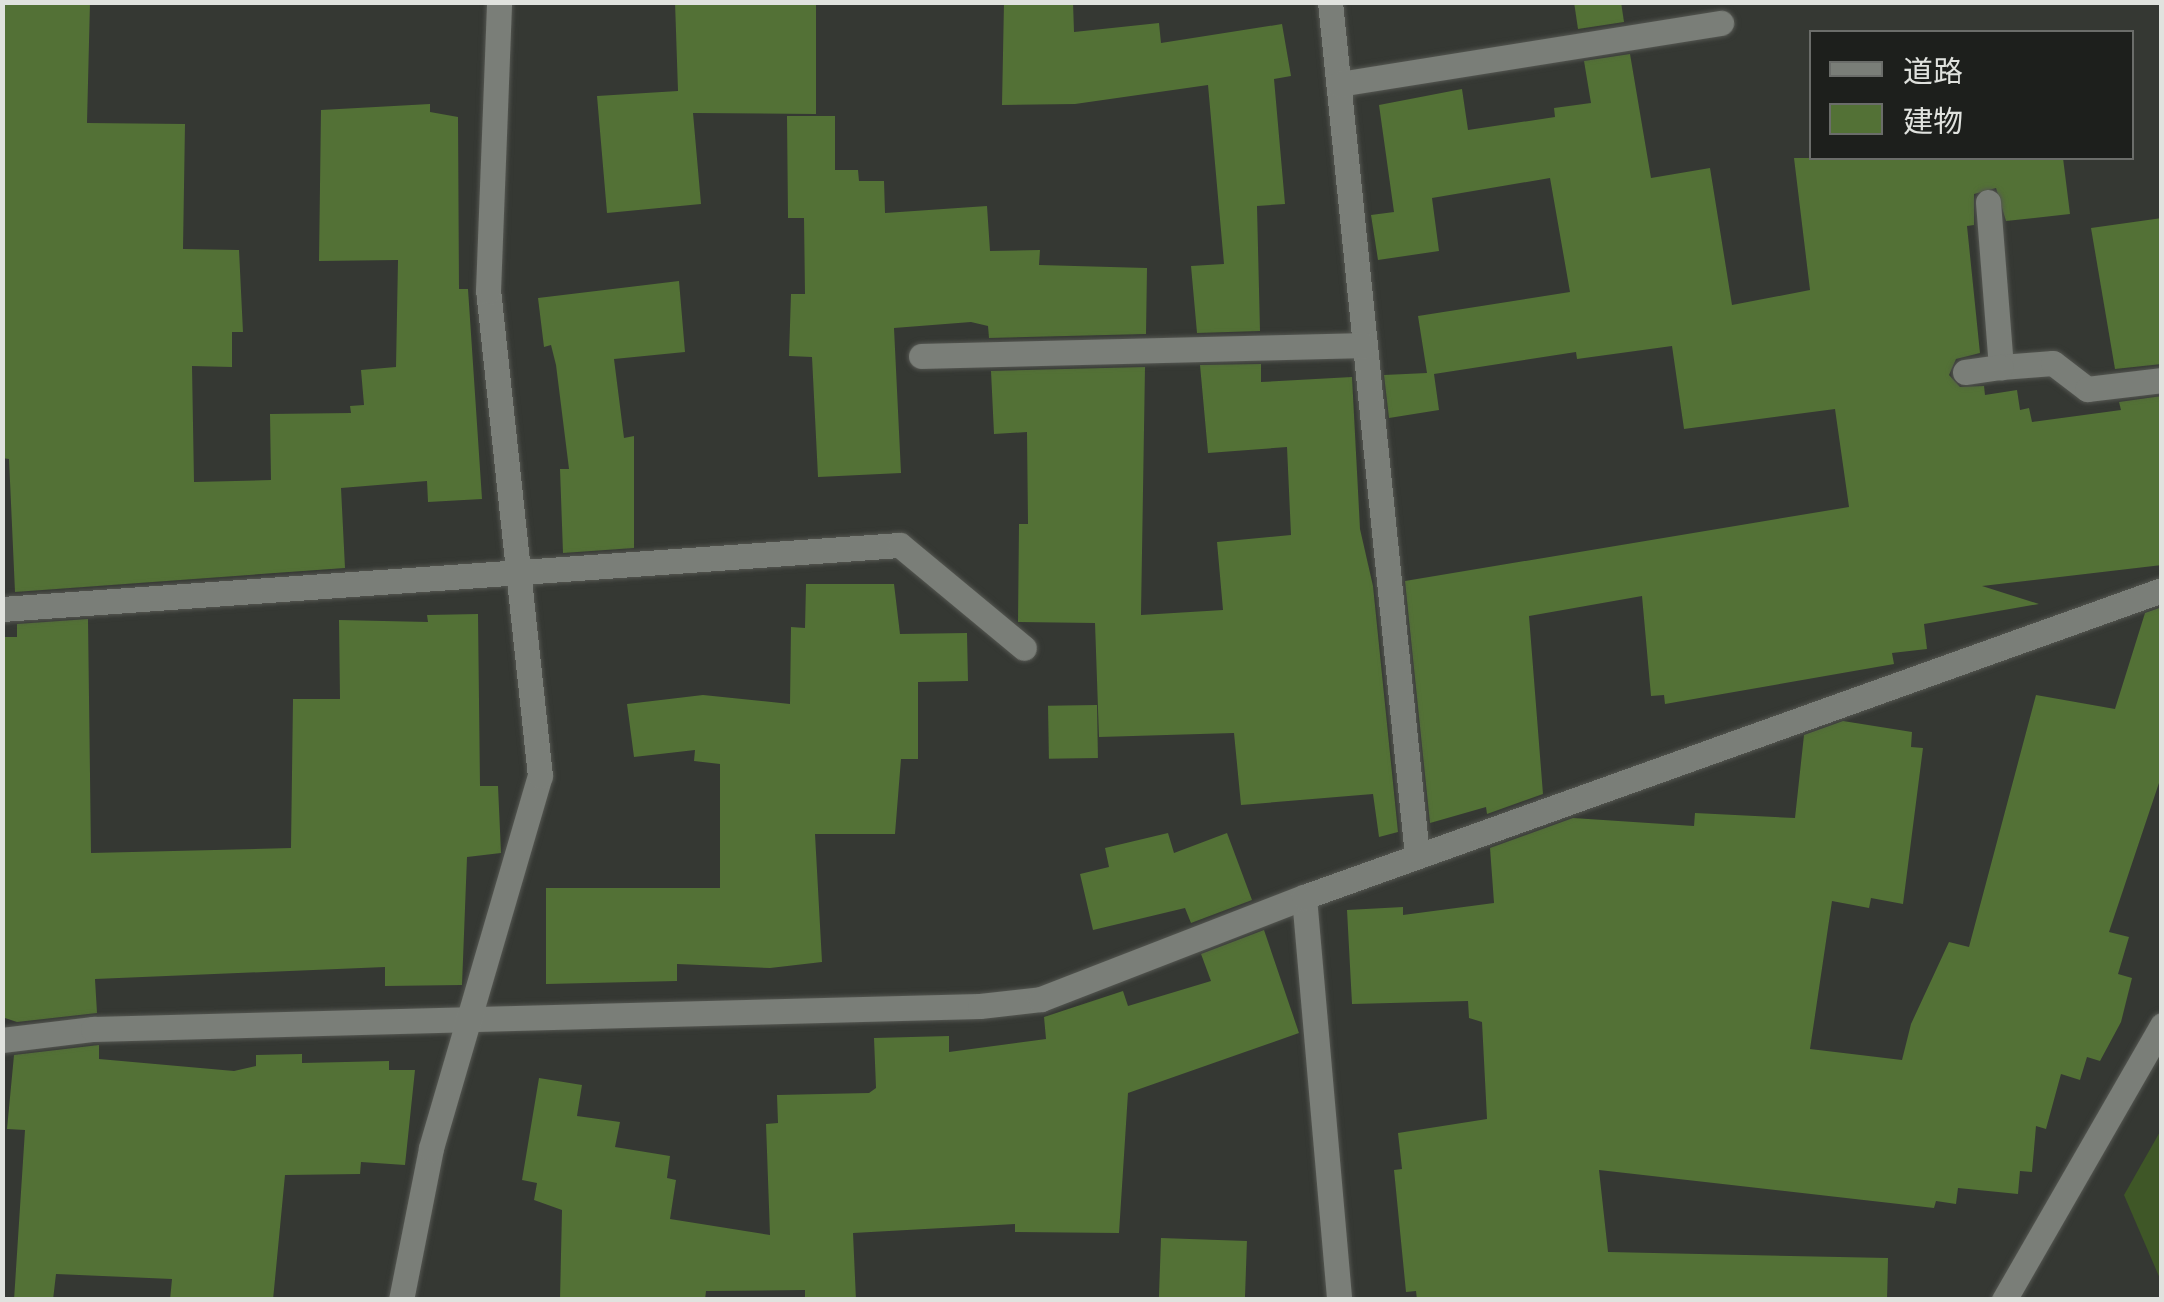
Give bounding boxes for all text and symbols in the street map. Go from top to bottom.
legend [1809,30,2134,160]
text: 道路 [1903,54,1963,88]
text: 建物 [1903,104,1963,138]

